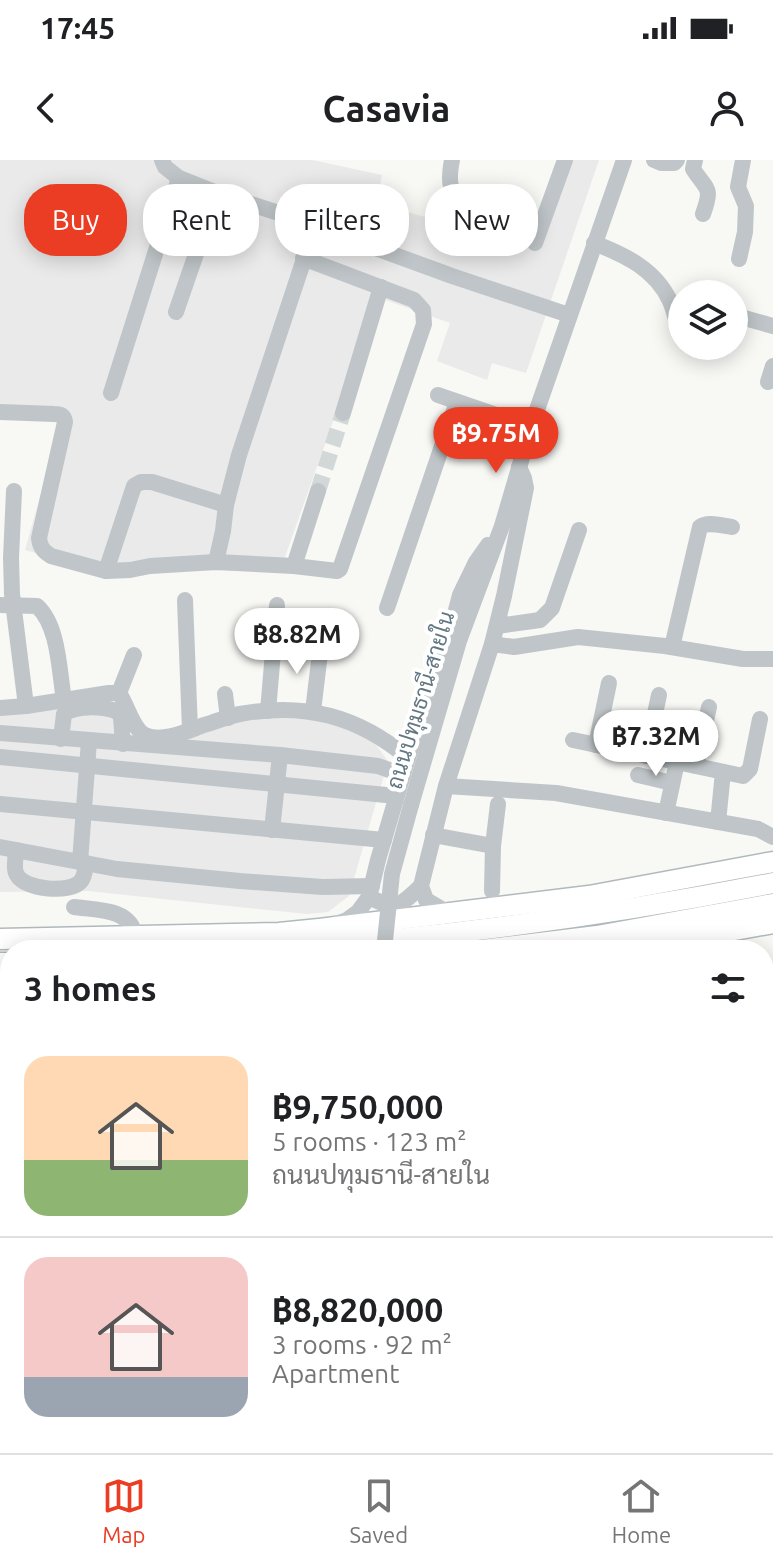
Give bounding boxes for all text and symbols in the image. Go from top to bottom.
text: 17:45 [40,11,115,45]
icon: back [24,86,68,130]
icon: person [705,86,749,130]
text: Casavia [323,88,450,129]
chip: Buy [24,184,127,256]
chip: Rent [143,184,259,256]
chip: Filters [275,184,409,256]
chip: New [425,184,538,256]
map controls [668,280,748,360]
button: layers [668,280,748,360]
pin: ฿9.75M [431,407,561,475]
text: ฿9.75M [451,418,541,447]
pin: ฿8.82M [232,608,362,676]
street label: ถนนปทุมธานี-สายใน [380,608,462,793]
text: ฿8.82M [252,619,342,648]
pin: ฿7.32M [591,710,721,778]
text: ฿7.32M [611,721,701,750]
icon: filters [706,966,750,1010]
text: 3 homes [24,969,157,1007]
text: ฿9,750,000 [272,1087,443,1125]
icon: home [88,1088,184,1184]
text: 5 rooms · 123 m² [272,1127,467,1156]
text: ถนนปทุมธานี-สายใน [272,1160,490,1189]
icon: home [88,1289,184,1385]
text: ฿8,820,000 [272,1290,443,1328]
text: 3 rooms · 92 m² [272,1330,452,1359]
text: Apartment [272,1359,399,1388]
tab: Map [102,1474,146,1547]
tab: Saved [350,1474,408,1547]
tab: Home [612,1474,671,1547]

